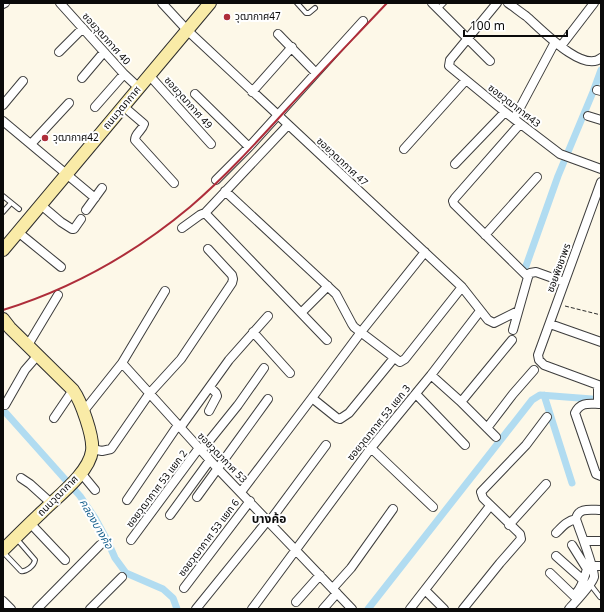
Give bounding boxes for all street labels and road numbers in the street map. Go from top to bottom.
street label: ซอยวุฒากาศ 40 [78,9,134,69]
street label: ซอยวุฒากาศ 49 [160,73,216,133]
street label: ซอยวุฒากาศ43 [484,80,544,132]
street label: ถนนวุฒากาศ [99,83,145,133]
street label: ซอยวุฒากาศ 47 [313,134,372,190]
street label: ซอยพิชชาพร [543,241,575,295]
street label: ซอยวุฒากาศ 53 แยก 3 [343,381,415,465]
street label: ซอยวุฒากาศ 53 [193,429,251,487]
street label: ซอยวุฒากาศ 53 แยก 2 [122,446,192,531]
street label: ถนนวุฒากาศ [34,472,82,520]
street label: ซอยวุฒากาศ 53 แยก 6 [174,495,244,580]

